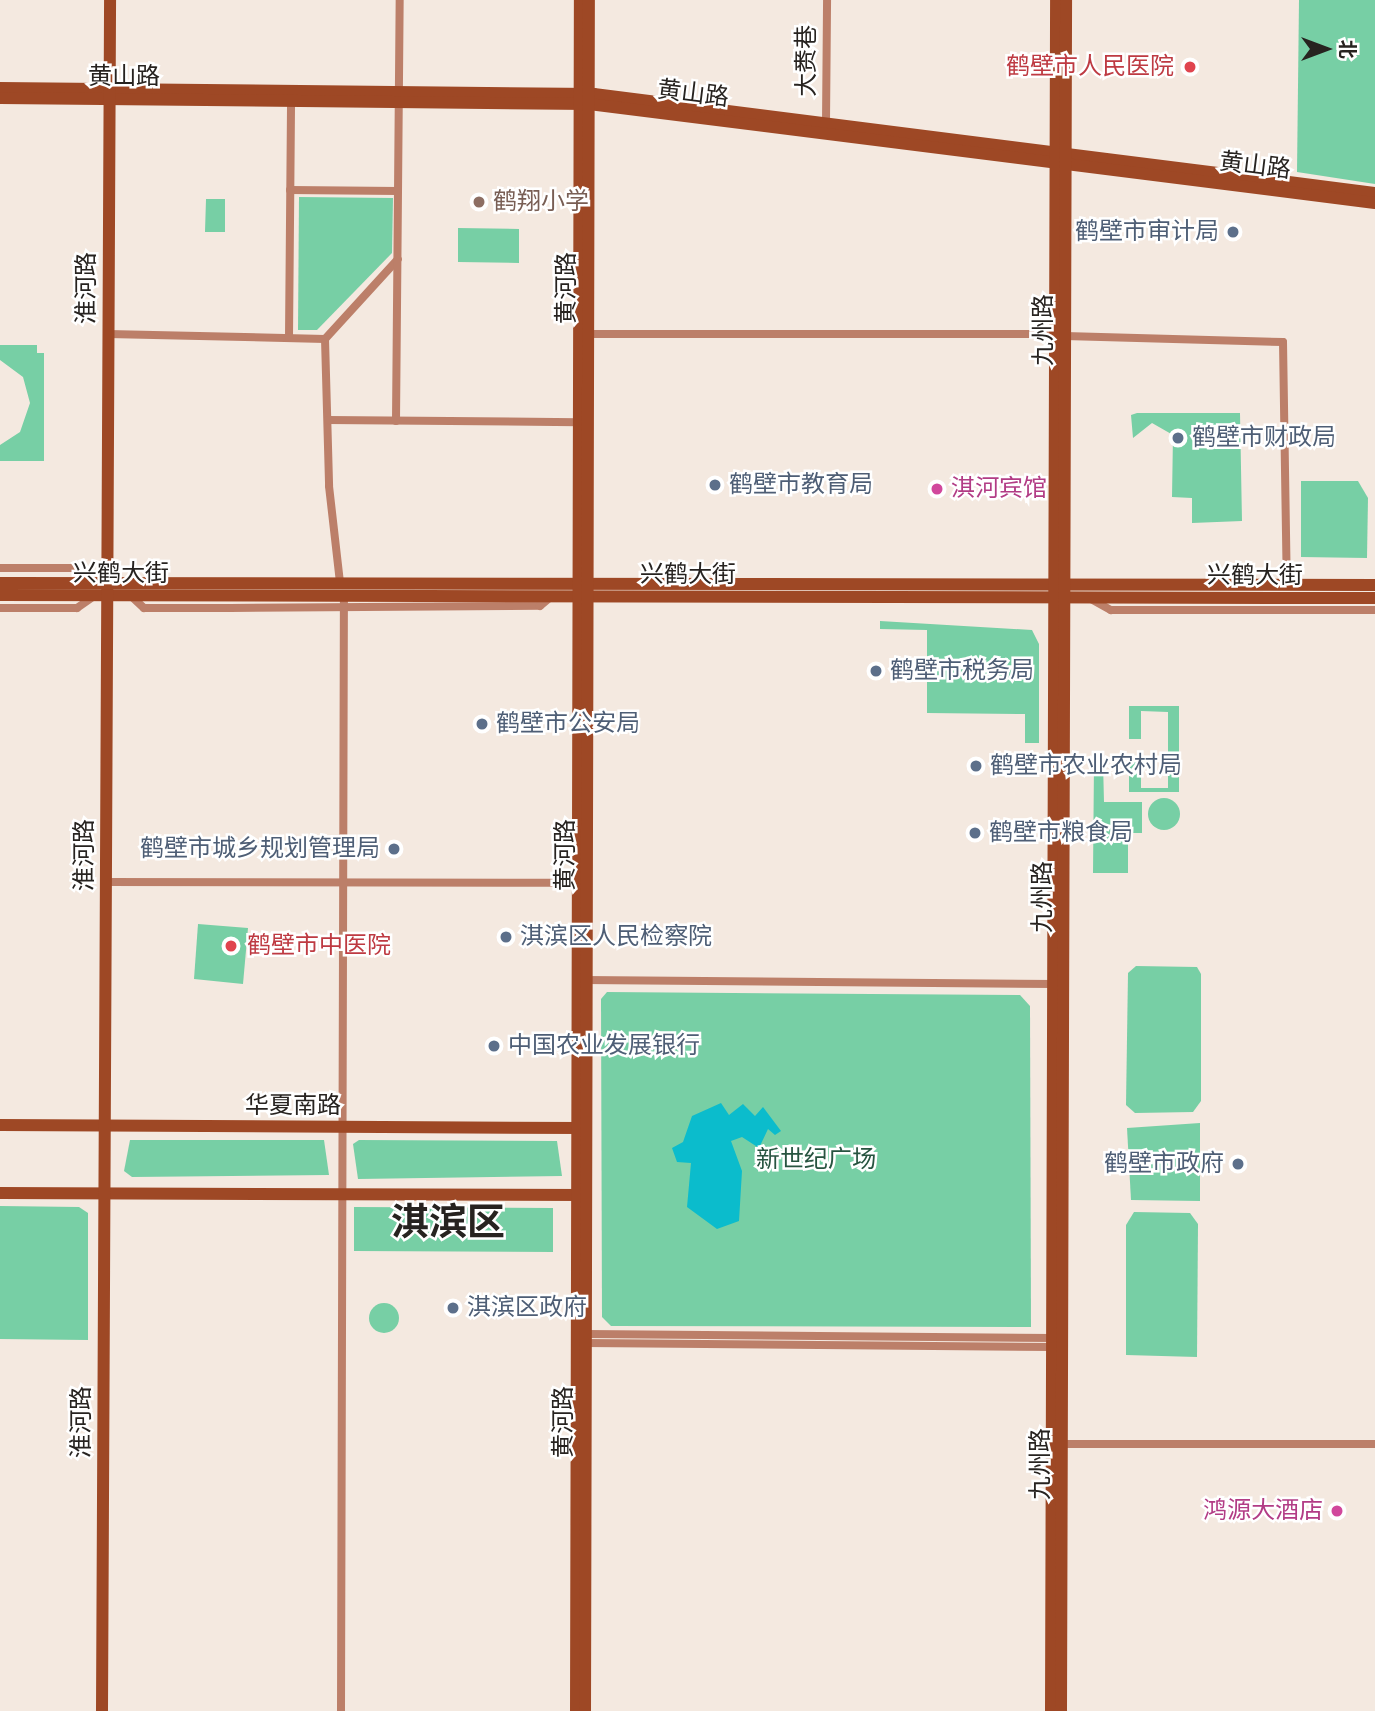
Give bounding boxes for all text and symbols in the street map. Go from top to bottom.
north arrow [1291,14,1361,84]
street label: 大赉巷 [793,25,821,97]
text: 北 [1336,39,1359,59]
place label: 鹤壁市人民医院 [1006,53,1174,81]
marker: 鹤壁市人民医院 [1180,57,1200,77]
street label: 黄山路 [88,63,160,91]
street label: 黄山路 [656,75,730,113]
street label: 黄山路 [1218,147,1292,185]
place label: 鹤翔小学 [493,188,589,216]
marker: 鹤翔小学 [471,194,487,210]
place label: 鹤壁市审计局 [1075,218,1219,246]
marker: 鹤壁市审计局 [1225,224,1241,240]
street label: 淮河路 [73,252,101,324]
street label: 黄河路 [553,252,581,324]
street label: 九州路 [1030,294,1058,366]
place label: 鹤壁市财政局 [1192,424,1336,452]
marker: 鹤壁市财政局 [1170,430,1186,446]
place label: 鹤壁市教育局 [729,471,873,499]
place label: 淇河宾馆 [951,475,1047,503]
marker: 鹤壁市教育局 [707,477,723,493]
marker: 淇河宾馆 [929,481,945,497]
street label: 兴鹤大街 [73,560,169,588]
street label: 兴鹤大街 [640,561,736,589]
street label: 兴鹤大街 [1207,562,1303,590]
place label: 鹤壁市税务局 [890,657,1034,685]
marker: 鹤壁市税务局 [868,663,884,679]
place label: 鹤壁市公安局 [496,710,640,738]
marker: 鹤壁市公安局 [474,716,490,732]
place label: 鹤壁市农业农村局 [990,752,1182,780]
marker: 鹤壁市农业农村局 [968,758,984,774]
street label: 淮河路 [71,819,99,891]
street label: 黄河路 [552,819,580,891]
place label: 鹤壁市粮食局 [989,819,1133,847]
marker: 鹤壁市粮食局 [967,825,983,841]
place label: 鹤壁市城乡规划管理局 [140,835,380,863]
marker: 鹤壁市城乡规划管理局 [386,841,402,857]
street label: 九州路 [1029,861,1057,933]
place label: 淇滨区人民检察院 [520,923,712,951]
marker: 淇滨区人民检察院 [498,929,514,945]
place label: 鹤壁市中医院 [247,932,391,960]
marker: 鹤壁市中医院 [221,936,241,956]
place label: 中国农业发展银行 [508,1032,700,1060]
marker: 中国农业发展银行 [486,1038,502,1054]
street label: 华夏南路 [245,1092,341,1120]
park label: 新世纪广场 [756,1146,876,1174]
place label: 鹤壁市政府 [1104,1150,1224,1178]
marker: 鹤壁市政府 [1230,1156,1246,1172]
district label: 淇滨区 [391,1200,505,1246]
place label: 淇滨区政府 [467,1294,587,1322]
marker: 淇滨区政府 [445,1300,461,1316]
street label: 淮河路 [68,1386,96,1458]
street label: 黄河路 [550,1386,578,1458]
street label: 九州路 [1027,1428,1055,1500]
place label: 鸿源大酒店 [1203,1497,1323,1525]
marker: 鸿源大酒店 [1329,1503,1345,1519]

